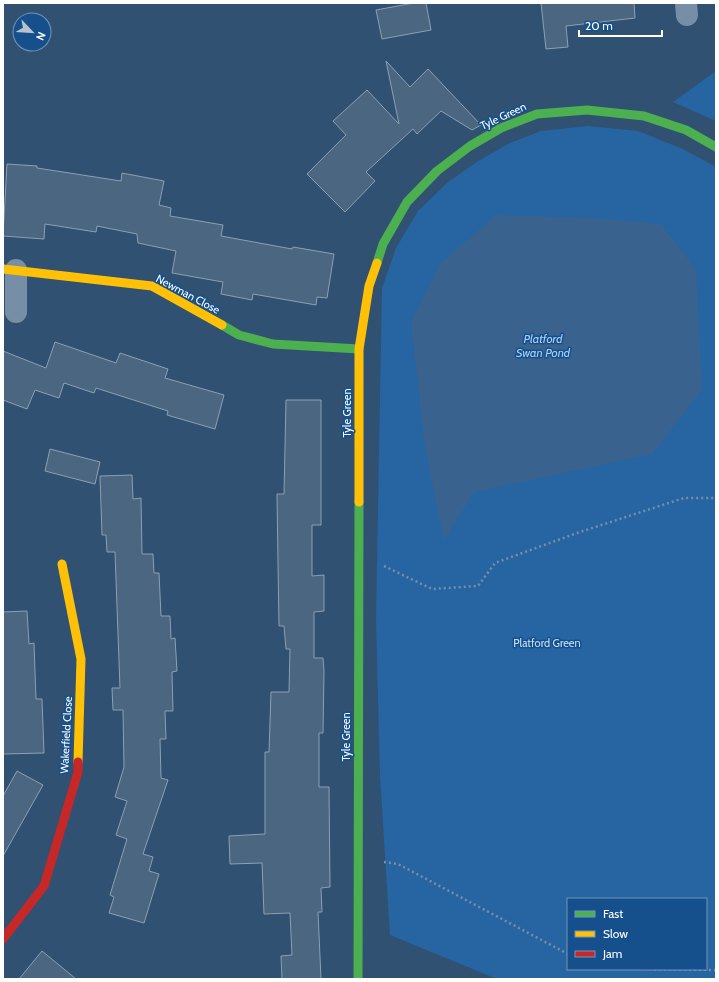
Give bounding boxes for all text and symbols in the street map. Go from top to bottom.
north arrow [12,12,52,52]
scale bar [579,12,662,38]
text: 20 m [585,18,613,33]
text: N [33,30,49,43]
street label: Tyle Green [478,99,528,133]
street label: Newman Close [154,271,223,317]
water label: Platford Swan Pond [516,331,571,360]
street label: Tyle Green [340,388,354,438]
park label: Platford Green [513,636,581,650]
street label: Wakerfield Close [57,696,75,774]
street label: Tyle Green [339,712,353,762]
legend [567,898,707,970]
text: Fast [603,906,623,921]
text: Slow [603,926,628,941]
text: Jam [602,946,622,961]

